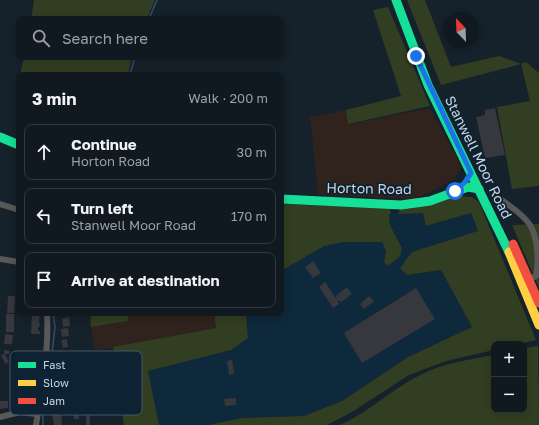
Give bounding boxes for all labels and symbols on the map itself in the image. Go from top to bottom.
north arrow [443,12,479,48]
route end [407,47,425,65]
street label: Stanwell Moor Road [442,93,516,221]
street label: Horton Road [326,179,412,197]
route start [446,182,464,200]
legend [10,351,142,415]
text: Fast [43,358,66,371]
text: Slow [43,376,69,389]
text: Jam [43,394,65,407]

